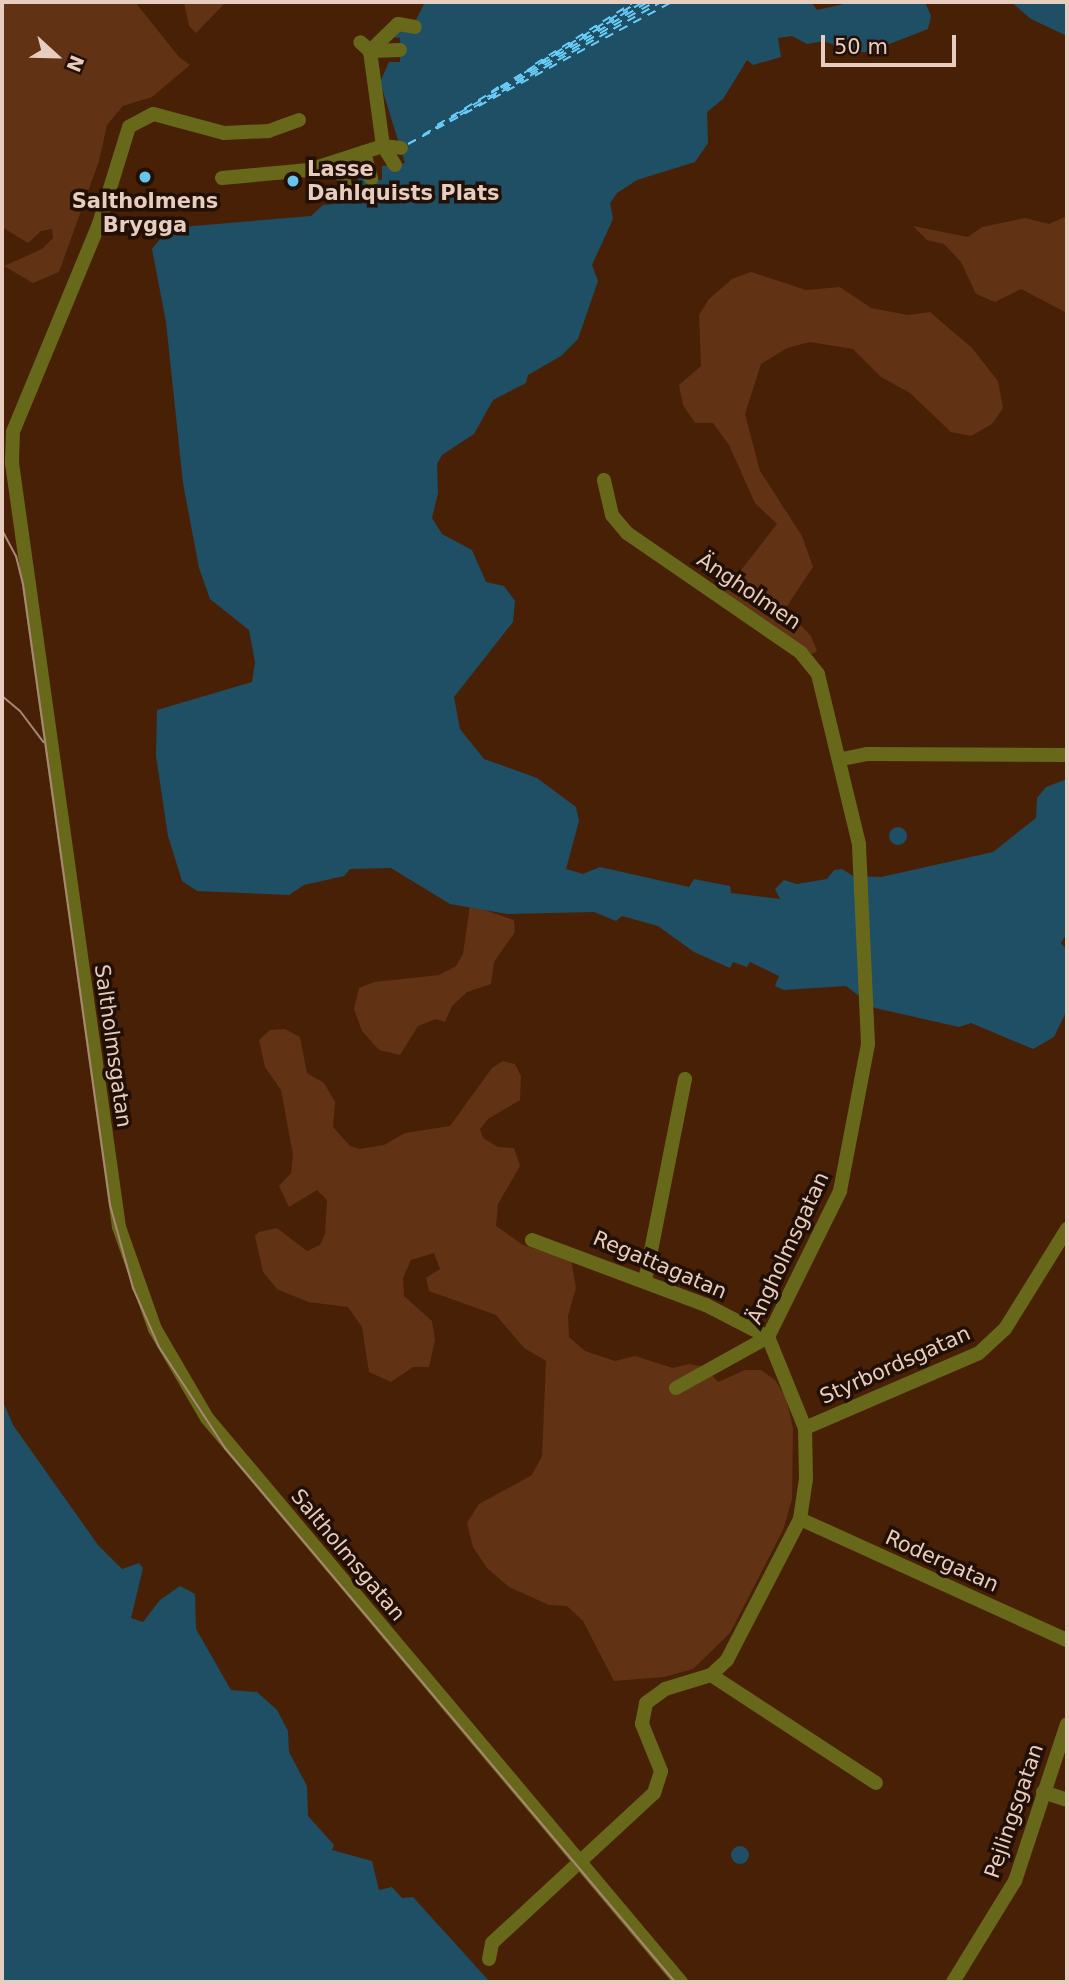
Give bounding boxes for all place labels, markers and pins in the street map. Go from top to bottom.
place label: Lasse Dahlquists Plats [307,156,500,206]
marker: Saltholmens Brygga [137,169,153,185]
marker: Lasse Dahlquists Plats [285,173,301,189]
place label: Saltholmens Brygga [72,188,218,238]

